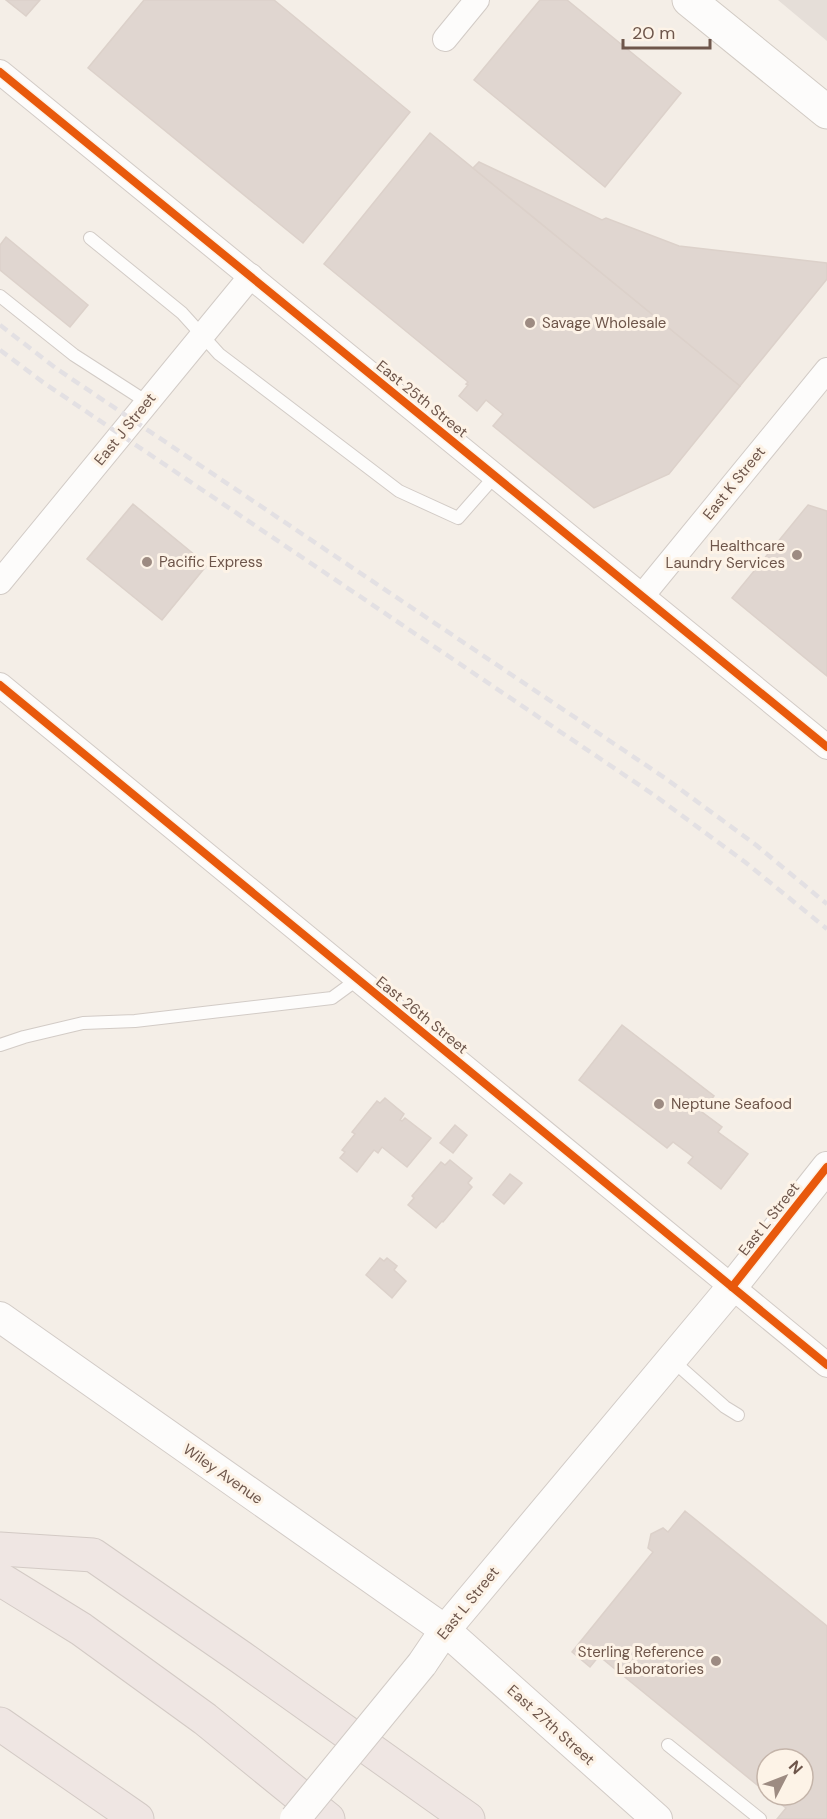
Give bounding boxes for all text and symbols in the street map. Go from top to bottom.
scale bar [623,12,710,50]
text: 20 m [632,21,675,45]
place label: Savage Wholesale [542,313,666,333]
marker: Savage Wholesale [523,316,537,330]
street label: East 25th Street [372,356,472,442]
street label: East J Street [90,389,160,469]
street label: East K Street [698,442,770,524]
place label: Healthcare Laundry Services [666,536,785,573]
marker: Healthcare Laundry Services [790,548,804,562]
place label: Pacific Express [159,552,263,572]
marker: Pacific Express [140,555,154,569]
street label: East 26th Street [372,972,472,1058]
place label: Neptune Seafood [671,1094,792,1114]
marker: Neptune Seafood [652,1097,666,1111]
street label: East L Street [734,1178,804,1260]
street label: Wiley Avenue [179,1439,267,1509]
street label: East L Street [432,1562,504,1644]
place label: Sterling Reference Laboratories [578,1642,704,1679]
marker: Sterling Reference Laboratories [709,1654,723,1668]
street label: East 27th Street [503,1680,599,1770]
north arrow [755,1747,815,1807]
text: N [784,1756,807,1779]

